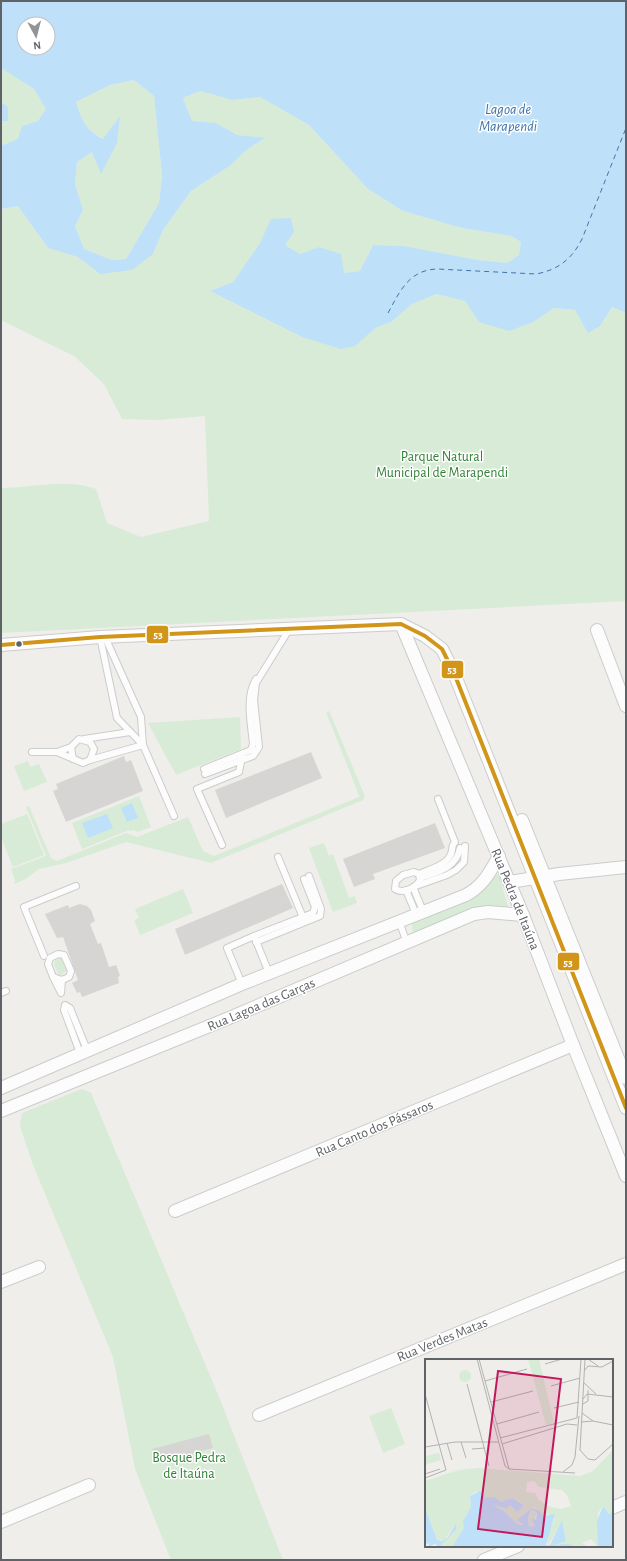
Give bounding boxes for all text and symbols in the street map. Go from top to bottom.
north arrow [16,16,56,56]
text: N [33,40,42,51]
water label: Lagoa de Marapendi [479,102,537,134]
park label: Parque Natural Municipal de Marapendi [376,450,508,480]
line badge: 53 [146,625,169,644]
text: 53 [153,629,163,640]
unlabelled marker [14,639,24,649]
line badge: 53 [441,660,464,679]
text: 53 [447,664,457,675]
street label: Rua Pedra de Itaúna [488,847,542,953]
line badge: 53 [557,952,580,971]
text: 53 [563,957,573,968]
street label: Rua Lagoa das Garças [206,976,317,1034]
street label: Rua Canto dos Pássaros [314,1098,435,1160]
street label: Rua Verdes Matas [395,1315,490,1364]
inset map [425,1359,613,1547]
park label: Bosque Pedra de Itaúna [152,1451,226,1481]

